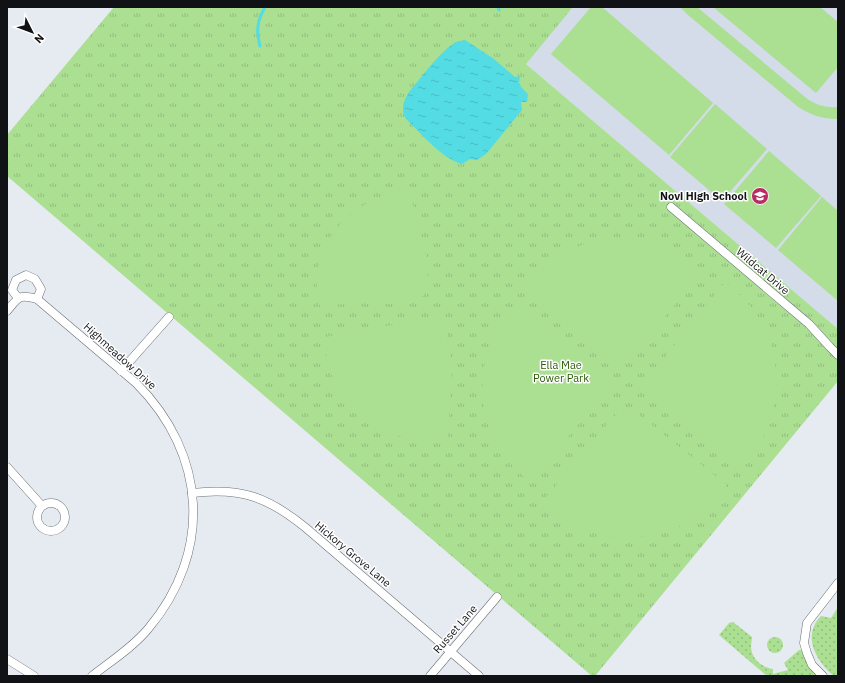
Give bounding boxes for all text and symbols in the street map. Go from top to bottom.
north arrow [12,12,52,52]
text: N [32,31,47,46]
school or university icon: Novi High School [750,186,770,206]
place label: Novi High School [660,189,748,203]
street label: Wildcat Drive [733,245,793,297]
street label: Highmeadow Drive [81,320,159,392]
park label: Ella Mae Power Park [533,358,589,385]
street label: Hickory Grove Lane [312,518,394,590]
street label: Russet Lane [430,602,480,656]

